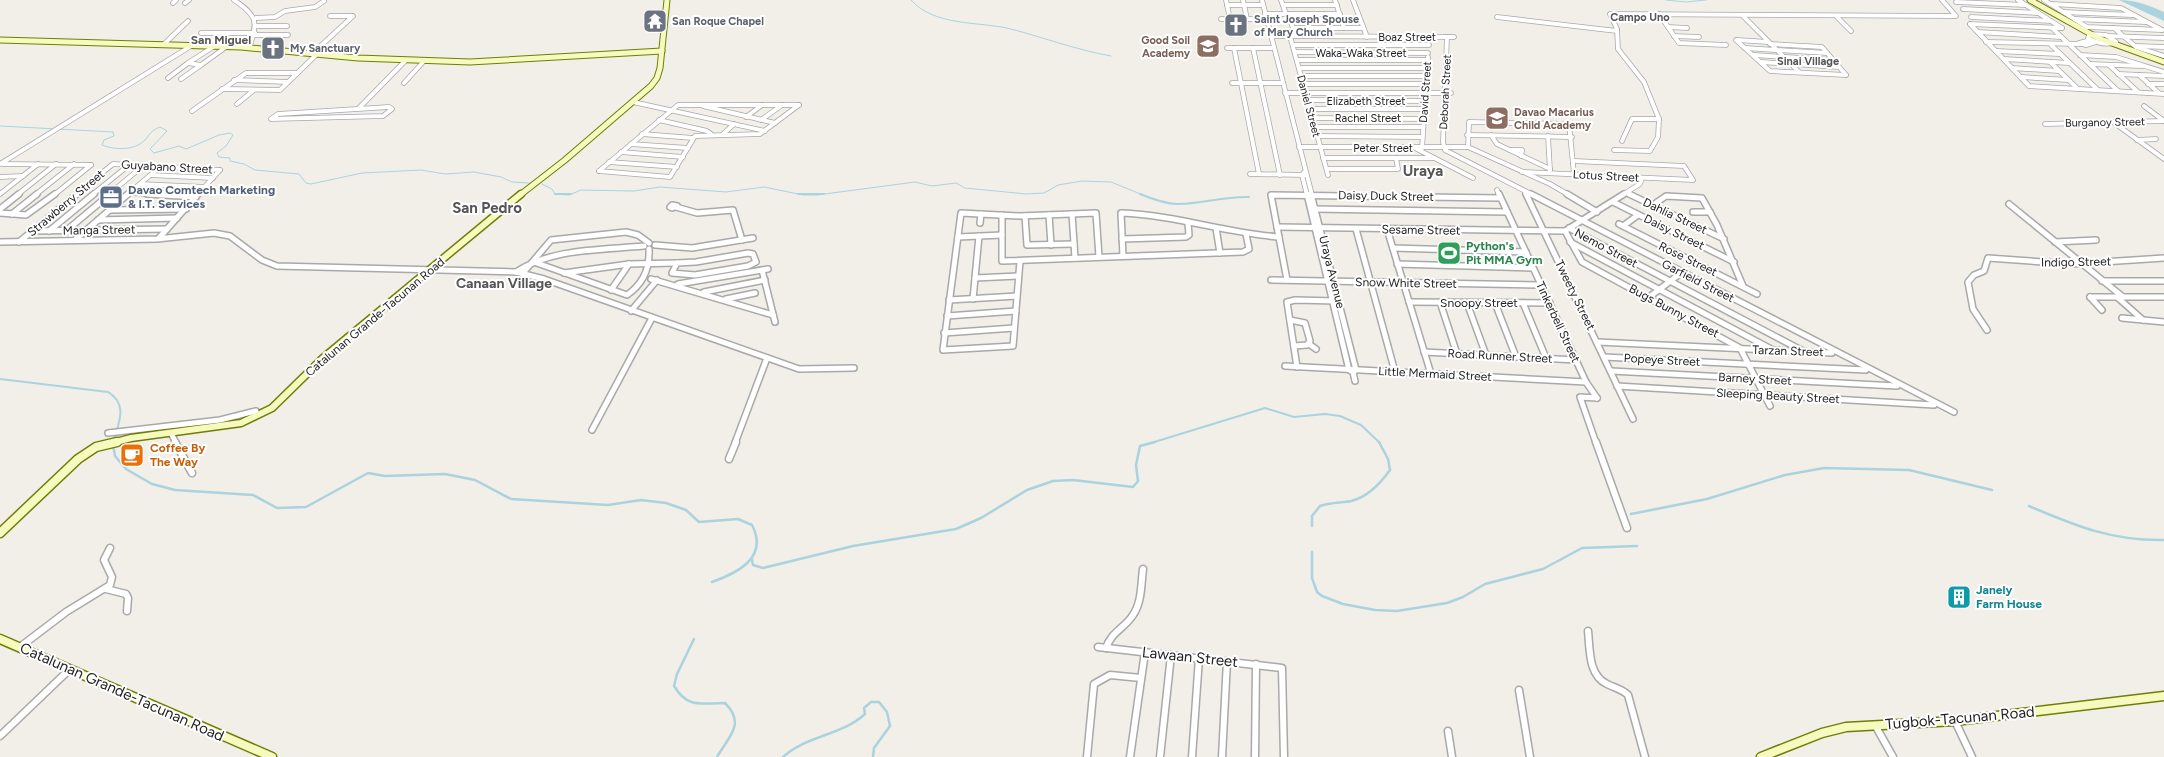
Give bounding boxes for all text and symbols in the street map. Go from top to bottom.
temple icon: San Roque Chapel [642,8,668,34]
district label: Campo Uno [1610,11,1670,24]
church icon: Saint Joseph Spouse of Mary Church [1223,12,1249,38]
place label: Saint Joseph Spouse of Mary Church [1254,13,1359,39]
place label: San Roque Chapel [672,15,764,28]
street label: Boaz Street [1378,31,1436,44]
district label: San Miguel [191,33,251,47]
school or university icon: Good Soil Academy [1195,33,1221,59]
place label: Good Soil Academy [1141,34,1191,60]
church icon: My Sanctuary [260,35,286,61]
place label: My Sanctuary [290,42,361,55]
street label: Waka-Waka Street [1315,47,1407,60]
street label: Deborah Street [1437,54,1454,130]
district label: Sinai Village [1777,55,1839,68]
street label: David Street [1417,61,1434,123]
street label: Daniel Street [1294,74,1323,139]
street label: Elizabeth Street [1327,95,1405,108]
school or university icon: Davao Macarius Child Academy [1484,105,1510,131]
place label: Davao Macarius Child Academy [1514,106,1594,132]
street label: Rachel Street [1335,112,1401,125]
street label: Burganoy Street [2065,115,2145,130]
street label: Peter Street [1353,142,1413,155]
street label: Guyabano Street [121,158,214,176]
district label: Uraya [1403,162,1443,180]
street label: Strawberry Street [25,166,108,239]
street label: Lotus Street [1572,167,1640,185]
place label: Davao Comtech Marketing & I.T. Services [128,183,275,211]
office icon: Davao Comtech Marketing & I.T. Services [98,184,124,210]
street label: Daisy Duck Street [1338,188,1435,204]
street label: Dahlia Street [1641,195,1710,237]
district label: San Pedro [452,199,522,217]
street label: Daisy Street [1641,211,1707,253]
street label: Manga Street [63,222,136,238]
street label: Sesame Street [1381,222,1461,238]
street label: Nemo Street [1572,225,1640,271]
street label: Uraya Avenue [1316,234,1348,310]
place label: Python's Pit MMA Gym [1466,239,1542,267]
street label: Rose Street [1657,239,1720,279]
sports icon: Python's Pit MMA Gym [1436,240,1462,266]
street label: Indigo Street [2041,254,2112,270]
street label: Catalunan Grande-Tacunan Road [303,255,447,379]
street label: Garfield Street [1659,257,1737,305]
street label: Tweety Street [1552,258,1598,333]
district label: Canaan Village [456,275,552,292]
street label: Snow White Street [1355,275,1458,291]
street label: Tinkerbell Street [1533,279,1583,365]
street label: Bugs Bunny Street [1627,281,1722,341]
street label: Snoopy Street [1440,296,1518,310]
street label: Tarzan Street [1752,343,1824,359]
street label: Road Runner Street [1447,346,1553,366]
street label: Popeye Street [1623,351,1701,369]
street label: Little Mermaid Street [1378,364,1493,384]
street label: Barney Street [1718,370,1793,388]
street label: Sleeping Beauty Street [1716,386,1841,406]
place label: Coffee By The Way [150,441,205,469]
cafe icon: Coffee By The Way [119,442,145,468]
place label: Janely Farm House [1976,583,2042,611]
building icon: Janely Farm House [1946,584,1972,610]
street label: Catalunan Grande-Tacunan Road [17,639,227,745]
street label: Lawaan Street [1141,643,1239,671]
street label: Tugbok-Tacunan Road [1885,703,2035,733]

